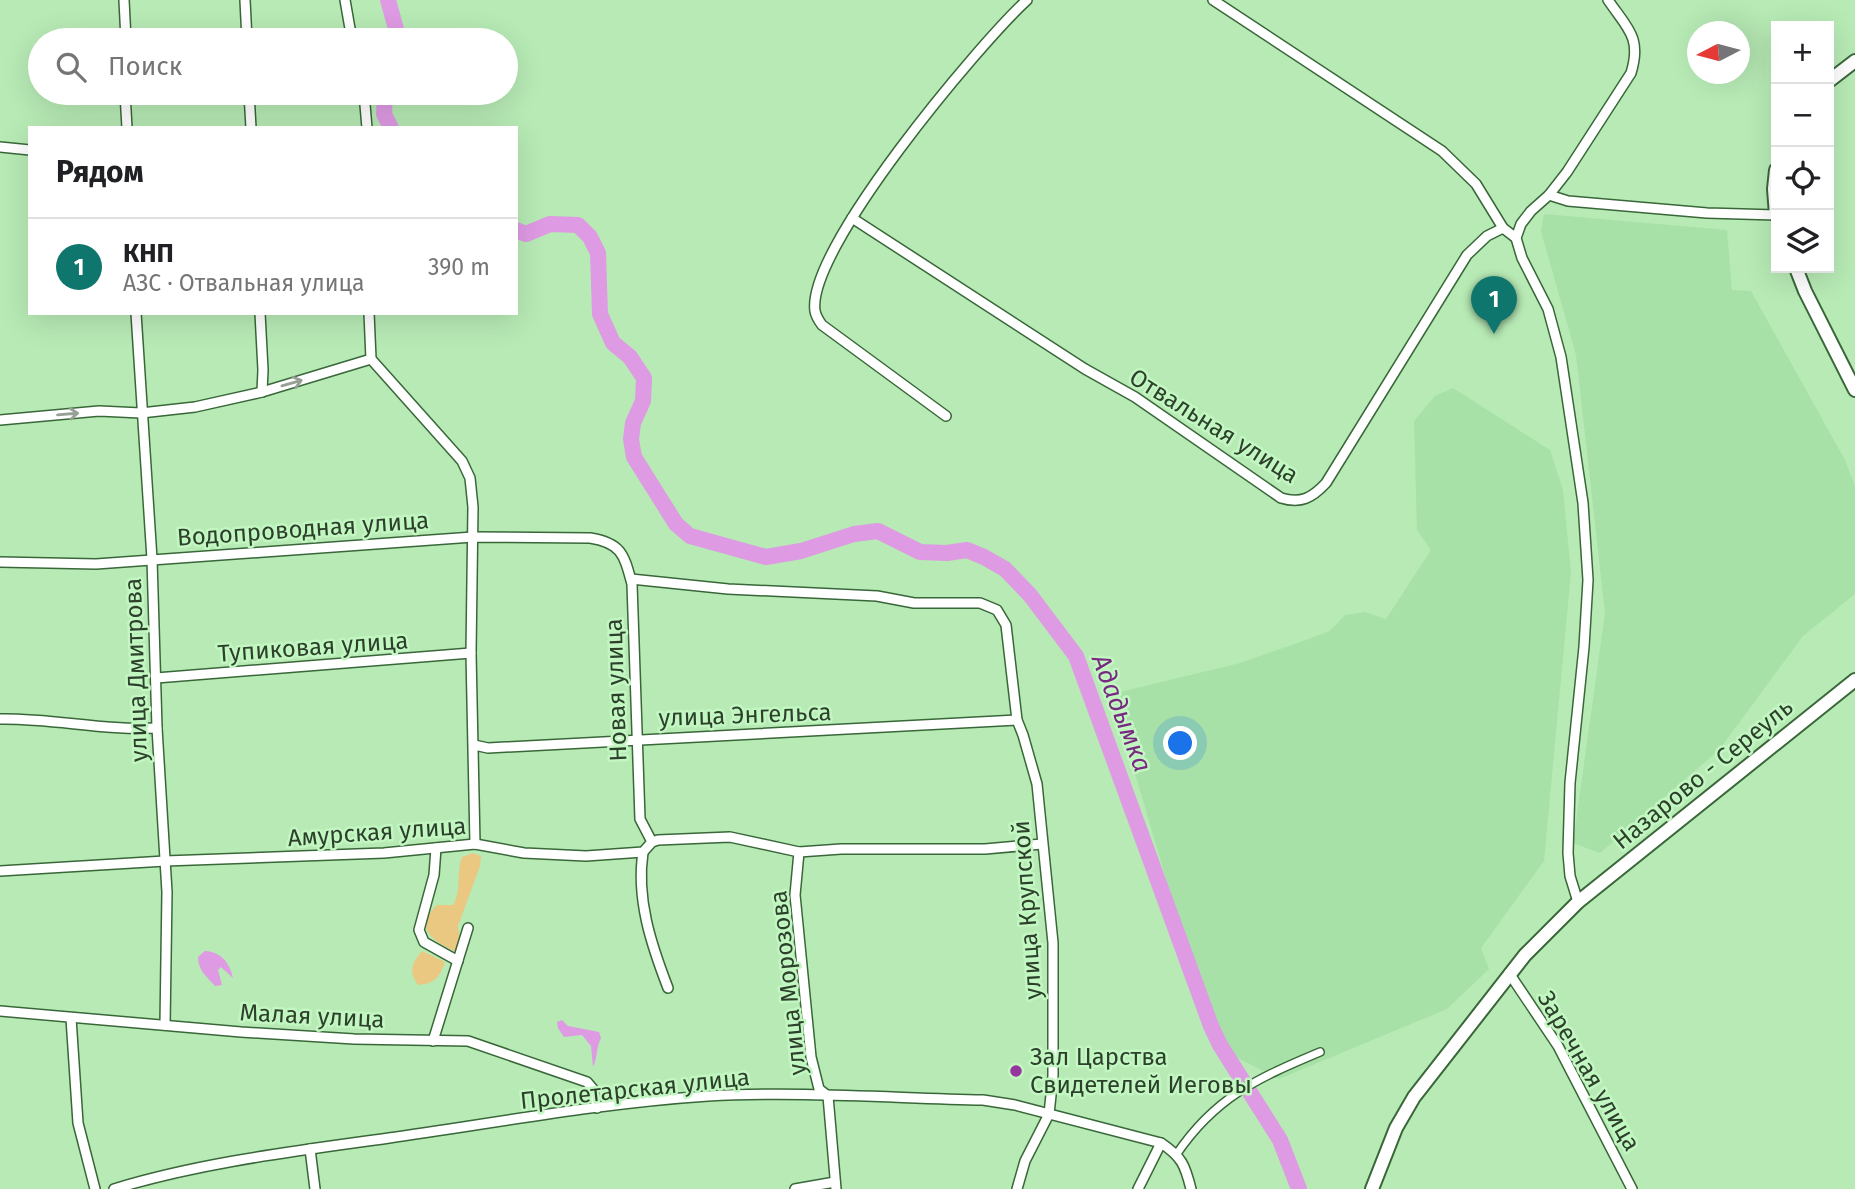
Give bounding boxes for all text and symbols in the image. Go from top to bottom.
north arrow [1687,21,1750,84]
map controls [1771,21,1834,273]
button: + [1771,21,1834,84]
search box [28,28,518,105]
icon: search [52,48,90,86]
text: Поиск [108,51,182,82]
button: − [1771,84,1834,147]
button: locate [1771,147,1834,210]
text: Рядом [56,154,144,190]
button: layers [1771,210,1834,273]
text: КНП [123,238,174,269]
text: 1 [74,253,84,281]
text: 390 m [428,253,490,281]
text: АЗС · Отвальная улица [123,269,364,297]
pin: 1 [1471,276,1517,334]
street label: Отвальная улица [1124,363,1304,489]
one-way arrow [281,376,303,389]
one-way arrow [56,407,79,420]
street label: Водопроводная улица [176,506,430,552]
street label: улица Дмитрова [119,578,153,762]
street label: Новая улица [600,618,632,762]
street label: Тупиковая улица [217,626,409,668]
water label: Ададымка [1085,649,1158,776]
street label: Назарово - Сереуль [1607,693,1799,855]
street label: улица Энгельса [658,698,832,732]
your location [1163,726,1197,760]
street label: Амурская улица [287,812,467,852]
street label: улица Крупской [1007,819,1047,1001]
street label: улица Морозова [764,889,812,1077]
street label: Заречная улица [1532,986,1646,1156]
street label: Малая улица [239,998,385,1034]
place label: Зал Царства Свидетелей Иеговы [1030,1043,1252,1099]
street label: Пролетарская улица [519,1063,751,1115]
marker: Зал Царства Свидетелей Иеговы [1008,1063,1024,1079]

